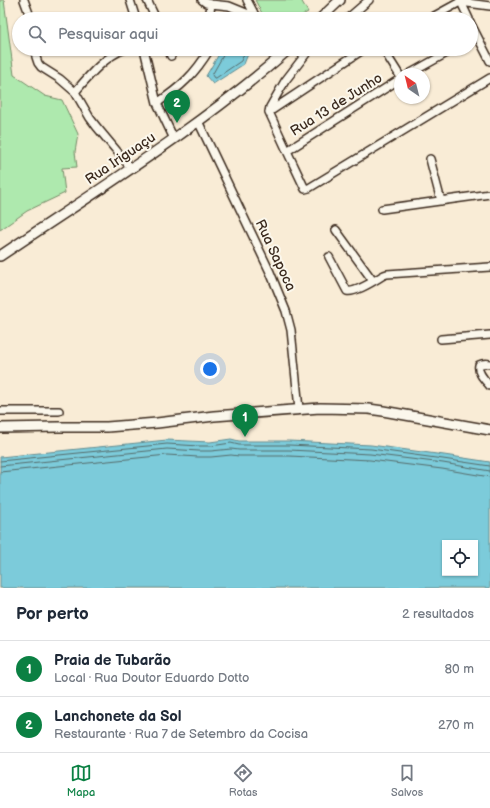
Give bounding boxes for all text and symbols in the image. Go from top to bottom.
search box [12,12,478,56]
icon: search [26,23,48,45]
text: Pesquisar aqui [58,25,158,44]
north arrow [394,68,430,104]
street label: Rua 13 de Junho [287,69,385,140]
pin: 2 [164,90,190,123]
street label: Rua Iriguaçu [82,129,159,188]
street label: Rua Sapoca [252,217,300,294]
your location [200,359,220,379]
pin: 1 [232,404,258,437]
map controls [442,540,478,576]
button: locate [442,540,478,576]
text: Por perto [16,604,89,624]
text: 2 resultados [402,606,474,622]
text: Praia de Tubarão [54,651,171,670]
text: 1 [26,661,32,677]
text: 80 m [445,661,474,677]
text: Local · Rua Doutor Eduardo Dotto [54,670,249,686]
text: Lanchonete da Sol [54,707,182,726]
text: 2 [25,717,33,733]
text: 270 m [438,717,474,733]
text: Restaurante · Rua 7 de Setembro da Cocisa [54,726,308,742]
tab: Mapa [67,762,95,799]
tab: Rotas [229,762,257,799]
tab: Salvos [391,762,423,799]

